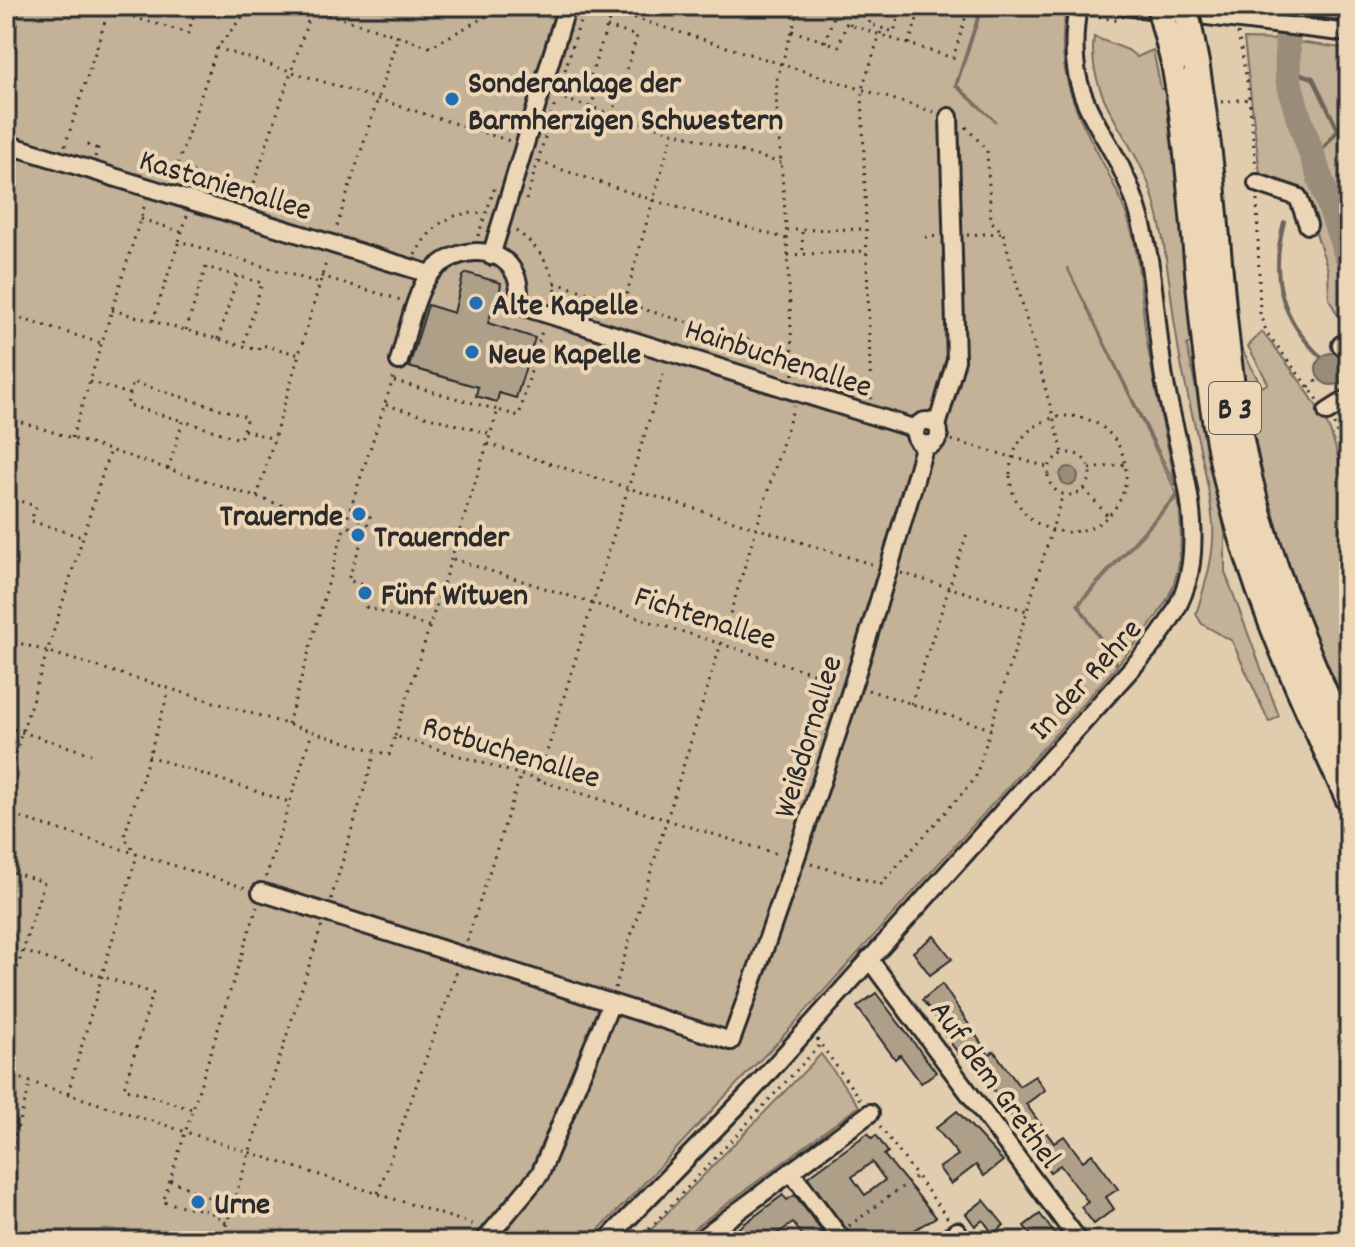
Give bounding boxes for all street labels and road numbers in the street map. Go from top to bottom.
street label: Kastanienallee [133,140,316,236]
street label: Hainbuchenallee [678,309,877,413]
road number: B 3 [1209,382,1261,434]
street label: Fichtenallee [628,576,781,665]
street label: In der Rehre [1020,610,1155,753]
street label: Weißdornallee [764,650,857,824]
street label: Rotbuchenallee [416,706,605,804]
street label: Auf dem Grethel [916,992,1070,1180]

